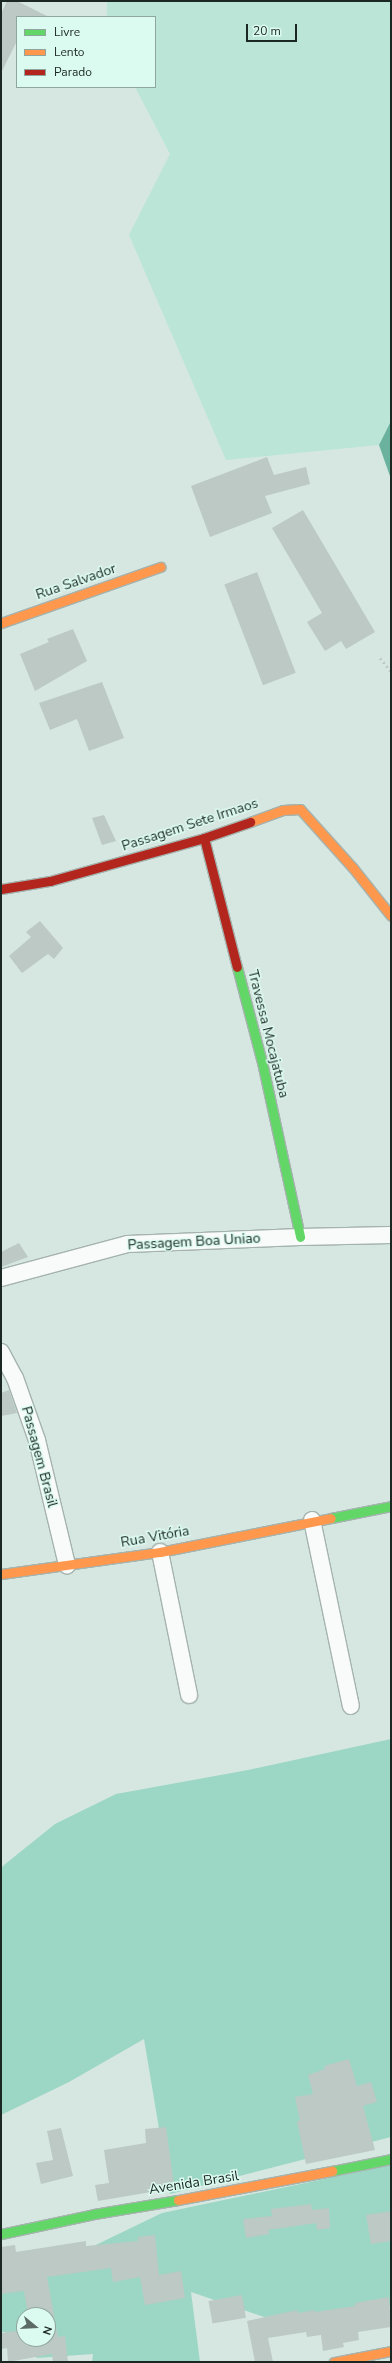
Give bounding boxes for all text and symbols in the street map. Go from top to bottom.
legend [16,16,156,88]
scale bar [248,16,299,42]
text: 20 m [253,23,281,39]
text: Livre [54,24,80,40]
text: Lento [54,44,84,60]
text: Parado [54,64,92,80]
street label: Rua Salvador [34,560,118,604]
street label: Passagem Sete Irmaos [120,795,260,855]
street label: Travessa Mocajatuba [244,968,292,1100]
street label: Passagem Boa Uniao [127,1230,261,1254]
street label: Passagem Brasil [17,1405,61,1509]
street label: Rua Vitória [119,1523,191,1551]
street label: Avenida Brasil [148,2168,240,2198]
north arrow [16,2307,56,2347]
text: N [39,2324,55,2337]

